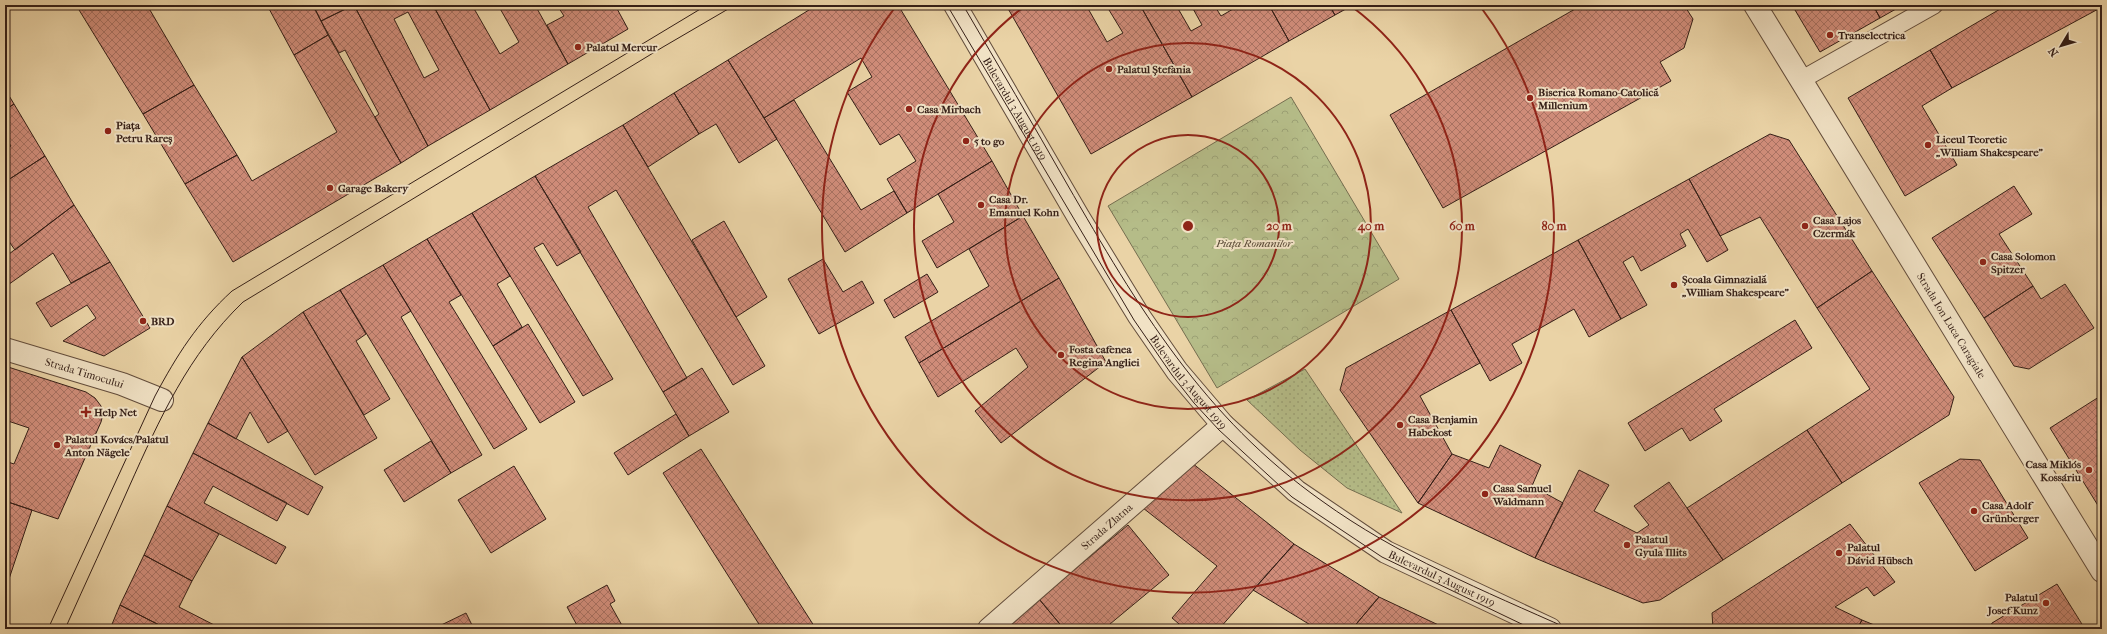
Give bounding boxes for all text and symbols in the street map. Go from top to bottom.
north arrow [2041,26,2081,66]
place label: Transelectrica [1837,29,1906,42]
marker: Transelectrica [1825,30,1835,40]
place label: Palatul Mercur [586,41,657,54]
marker: Palatul Mercur [573,42,583,52]
text: N [2045,44,2061,59]
street label: Bulevardul 3 August 1919 [980,55,1050,163]
place label: Palatul Ștefania [1117,63,1192,76]
marker: Palatul Ștefania [1104,64,1114,74]
place label: Biserica Romano-Catolică Millenium [1537,86,1659,112]
marker: Biserica Romano-Catolică Millenium [1525,93,1535,103]
place label: Casa Mirbach [917,103,982,116]
marker: Casa Mirbach [904,104,914,114]
place label: Piața Petru Rareș [116,119,172,145]
marker: Piața Petru Rareș [103,126,113,136]
place label: Liceul Teoretic „William Shakespeare” [1935,133,2044,159]
place label: 5 to go [974,135,1005,148]
marker: 5 to go [961,136,971,146]
marker: Liceul Teoretic „William Shakespeare” [1923,140,1933,150]
place label: Garage Bakery [338,182,409,195]
marker: Garage Bakery [325,183,335,193]
place label: Casa Dr. Emanuel Kohn [989,193,1060,219]
marker: Casa Dr. Emanuel Kohn [976,200,986,210]
place label: Casa Lajos Czermák [1813,214,1861,240]
centre of rings [1181,219,1195,233]
text: 20 m [1266,219,1293,233]
text: 40 m [1357,219,1385,234]
text: 60 m [1449,219,1476,233]
text: 80 m [1541,219,1568,233]
marker: Casa Lajos Czermák [1800,221,1810,231]
park label: Piața Romanilor [1215,237,1293,250]
place label: Casa Solomon Spitzer [1991,250,2056,276]
marker: Casa Solomon Spitzer [1978,257,1988,267]
street label: Strada Ion Luca Caragiale [1914,271,1989,381]
place label: Școala Gimnazială „William Shakespeare” [1681,273,1790,299]
marker: Școala Gimnazială „William Shakespeare” [1669,280,1679,290]
place label: BRD [151,315,175,328]
marker: BRD [138,316,148,326]
street label: Bulevardul 3 August 1919 [1147,333,1230,432]
place label: Fosta cafenea Regina Angliei [1068,343,1140,369]
marker: Fosta cafenea Regina Angliei [1056,350,1066,360]
street label: Strada Timocului [43,355,126,391]
place label: Help Net [94,406,138,419]
marker: Help Net [81,407,91,417]
place label: Casa Benjamin Habekost [1408,413,1478,439]
marker: Casa Benjamin Habekost [1395,420,1405,430]
place label: Palatul Kovács/Palatul Anton Nägele [64,433,169,459]
marker: Palatul Kovács/Palatul Anton Nägele [52,440,62,450]
place label: Casa Miklós Kossáriu [2025,458,2082,484]
marker: Casa Miklós Kossáriu [2084,465,2094,475]
place label: Casa Samuel Waldmann [1492,482,1552,508]
marker: Casa Samuel Waldmann [1480,489,1490,499]
place label: Casa Adolf Grünberger [1982,499,2039,525]
street label: Strada Zlatna [1079,500,1136,553]
marker: Casa Adolf Grünberger [1969,506,1979,516]
place label: Palatul Gyula Illits [1635,533,1687,559]
marker: Palatul Gyula Illits [1622,540,1632,550]
place label: Palatul Dávid Hübsch [1846,541,1914,567]
street label: Bulevardul 3 August 1919 [1386,548,1497,609]
marker: Palatul Dávid Hübsch [1834,548,1844,558]
place label: Palatul Josef Kunz [1987,591,2039,617]
marker: Palatul Josef Kunz [2041,598,2051,608]

